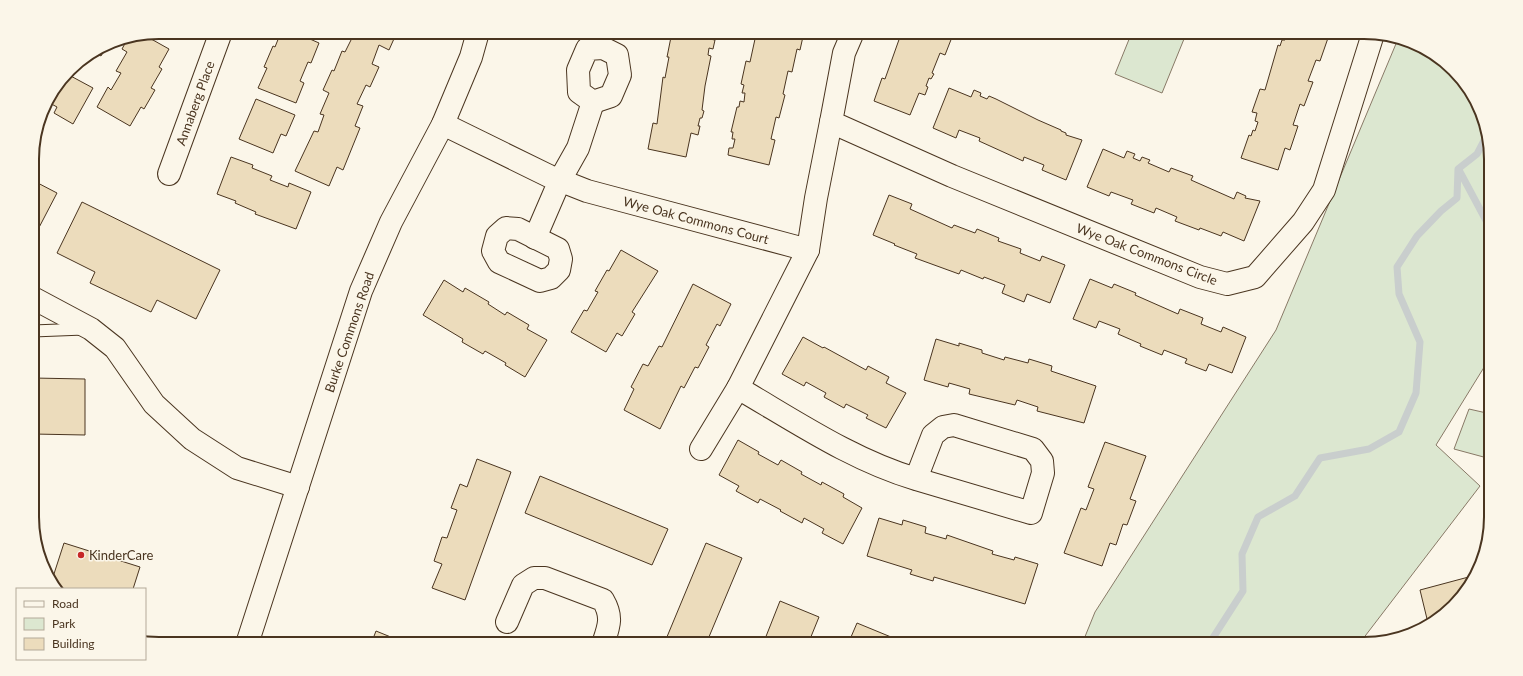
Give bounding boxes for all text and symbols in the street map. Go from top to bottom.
street label: Annaberg Place [172,58,218,147]
street label: Wye Oak Commons Court [621,193,771,247]
street label: Wye Oak Commons Circle [1074,220,1220,288]
street label: Burke Commons Road [321,270,377,394]
place label: KinderCare [89,547,153,563]
marker: KinderCare [76,550,86,560]
legend [16,588,146,660]
text: Road [52,596,79,611]
text: Park [52,616,76,631]
text: Building [52,636,95,651]

